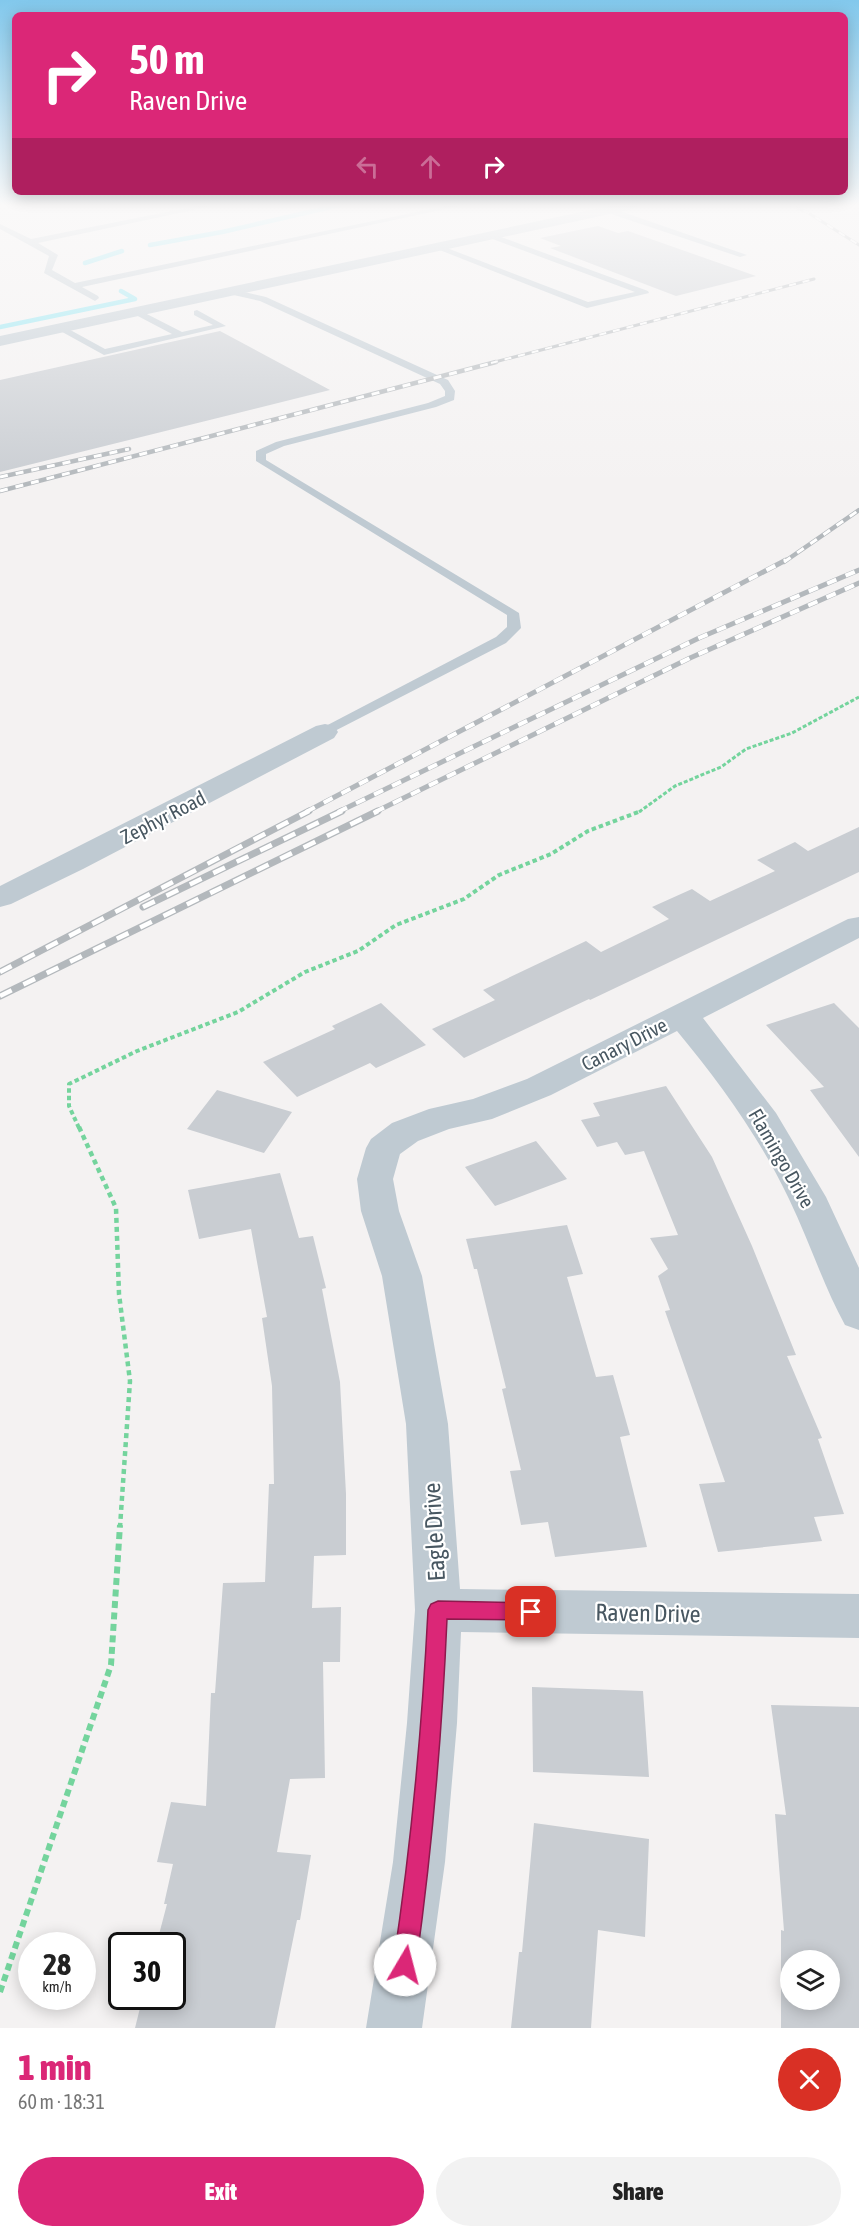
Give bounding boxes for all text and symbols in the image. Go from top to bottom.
text: 50 m [129,35,204,83]
icon: right [30,36,108,114]
text: Raven Drive [129,85,247,116]
icon: left [351,150,384,183]
icon: ahead [414,150,447,183]
icon: right [477,150,510,183]
street label: Zephyr Road [117,786,209,848]
street label: Canary Drive [577,1013,671,1075]
street label: Flamingo Drive [744,1104,820,1212]
street label: Eagle Drive [418,1482,450,1582]
pin [505,1586,556,1637]
icon: arrive [514,1595,547,1628]
street label: Raven Drive [595,1599,701,1627]
speed limit sign: 30 [108,1932,186,2010]
position arrow [373,1933,437,1997]
text: 28 [43,1947,71,1981]
map controls [780,1950,840,2010]
button: layers [780,1950,840,2010]
text: km/h [42,1978,72,1995]
text: 1 min [18,2046,92,2088]
button: close [778,2048,841,2111]
text: 60 m · 18:31 [18,2090,105,2113]
button: Exit [18,2157,424,2226]
button: Share [436,2157,841,2226]

